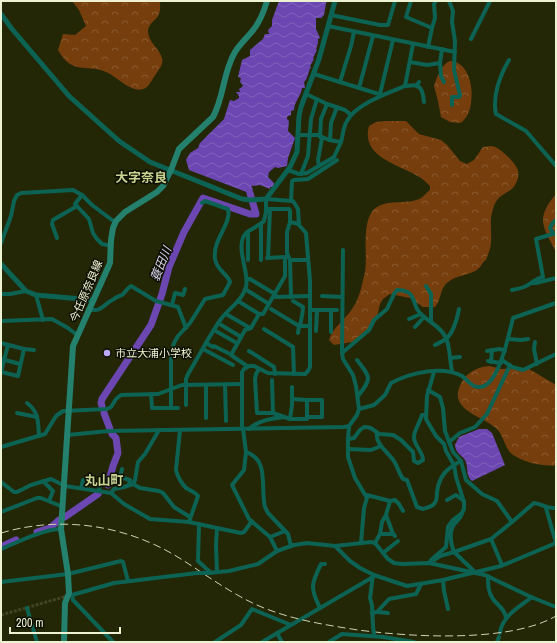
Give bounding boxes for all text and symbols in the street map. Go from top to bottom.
district label: 大字奈良 [115,169,167,186]
water label: 蓑田川 [147,242,176,284]
street label: 今任原奈良線 [67,258,105,324]
place label: 市立大浦小学校 [115,346,192,360]
marker: 市立大浦小学校 [102,348,112,358]
district label: 丸山町 [84,472,124,489]
scale bar [10,609,120,635]
text: 200 m [16,615,43,631]

